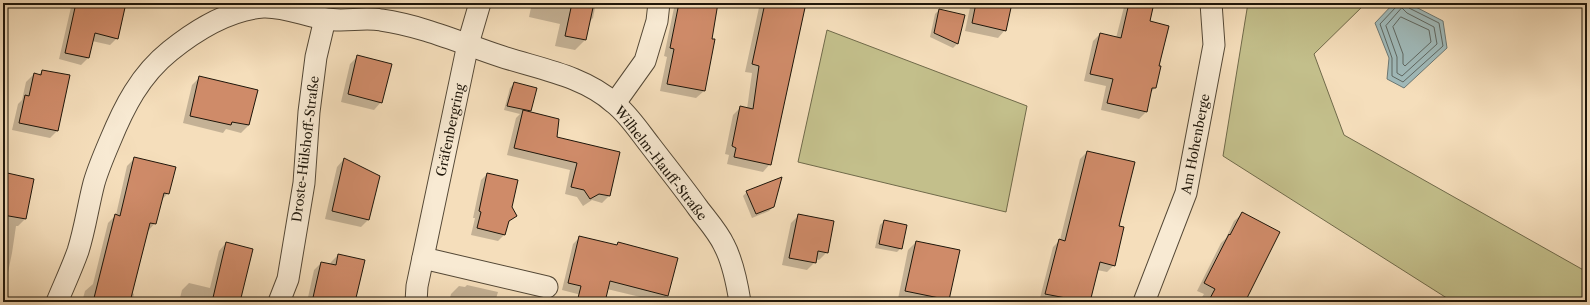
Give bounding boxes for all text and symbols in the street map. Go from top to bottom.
street label: Droste-Hülshoff-Straße [288,75,322,223]
street label: Gräfenbergring [432,82,468,178]
street label: Am Hohenberge [1177,92,1213,197]
street label: Wilhelm-Hauff-Straße [611,102,711,223]

